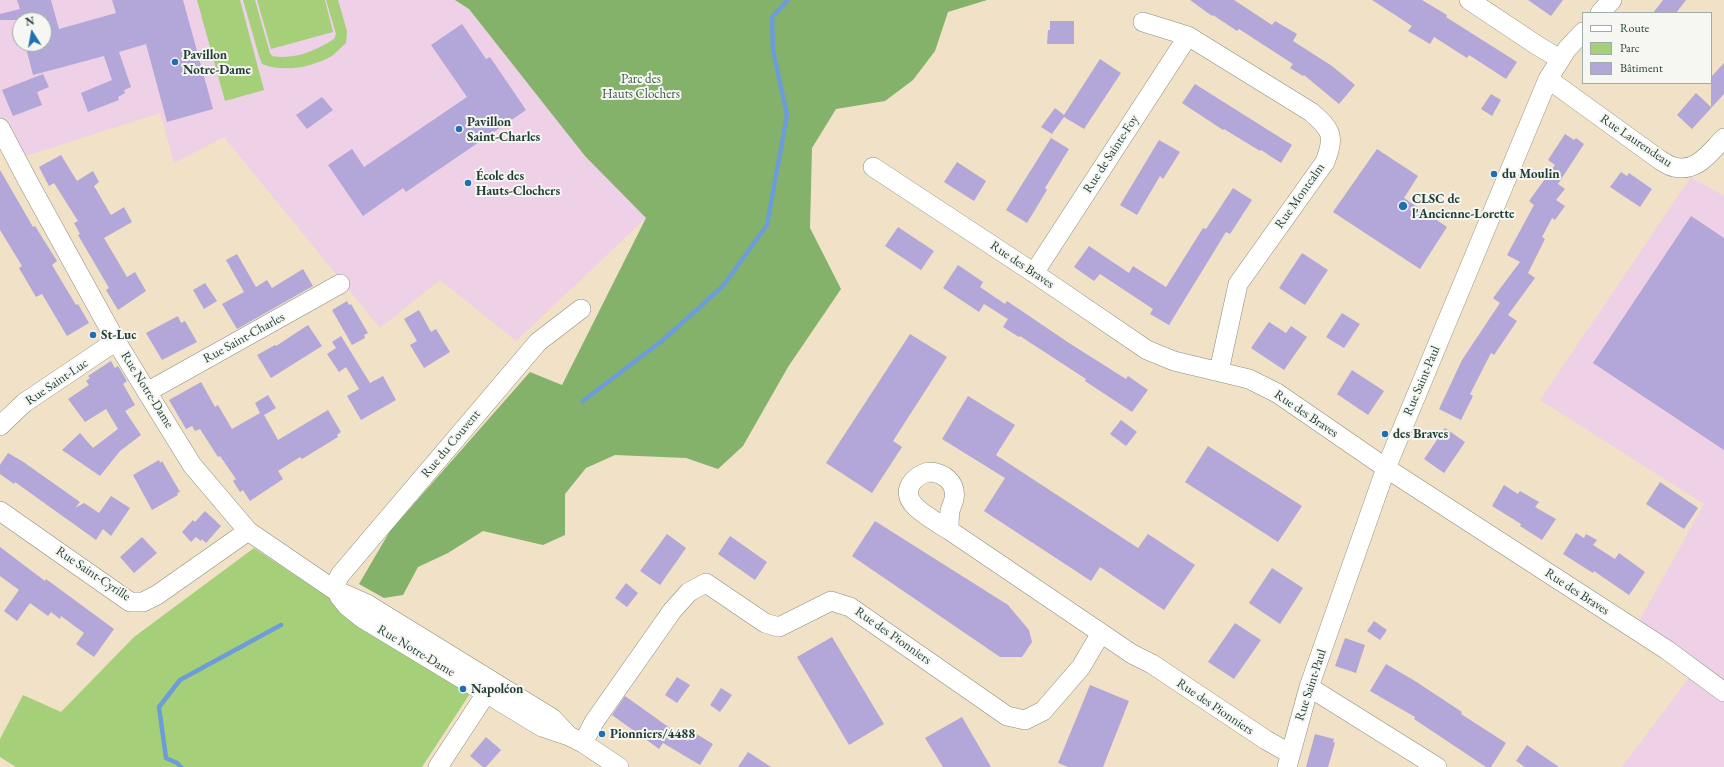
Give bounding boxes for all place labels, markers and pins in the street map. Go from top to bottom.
place label: Pavillon Notre-Dame [183,47,251,78]
marker: Pavillon Notre-Dame [170,57,180,67]
place label: Pavillon Saint-Charles [467,114,540,145]
marker: Pavillon Saint-Charles [454,124,464,134]
place label: du Moulin [1502,166,1560,182]
place label: École des Hauts-Clochers [476,168,560,199]
marker: du Moulin [1489,169,1499,179]
marker: École des Hauts-Clochers [463,178,473,188]
place label: CLSC de l'Ancienne-Lorette [1412,191,1515,222]
marker: CLSC de l'Ancienne-Lorette [1397,200,1409,212]
place label: St-Luc [101,327,137,343]
marker: St-Luc [88,330,98,340]
place label: des Braves [1393,426,1448,442]
marker: des Braves [1380,429,1390,439]
place label: Napoléon [471,681,523,697]
marker: Napoléon [458,684,468,694]
place label: Pionniers/4488 [610,726,695,742]
marker: Pionniers/4488 [597,729,607,739]

